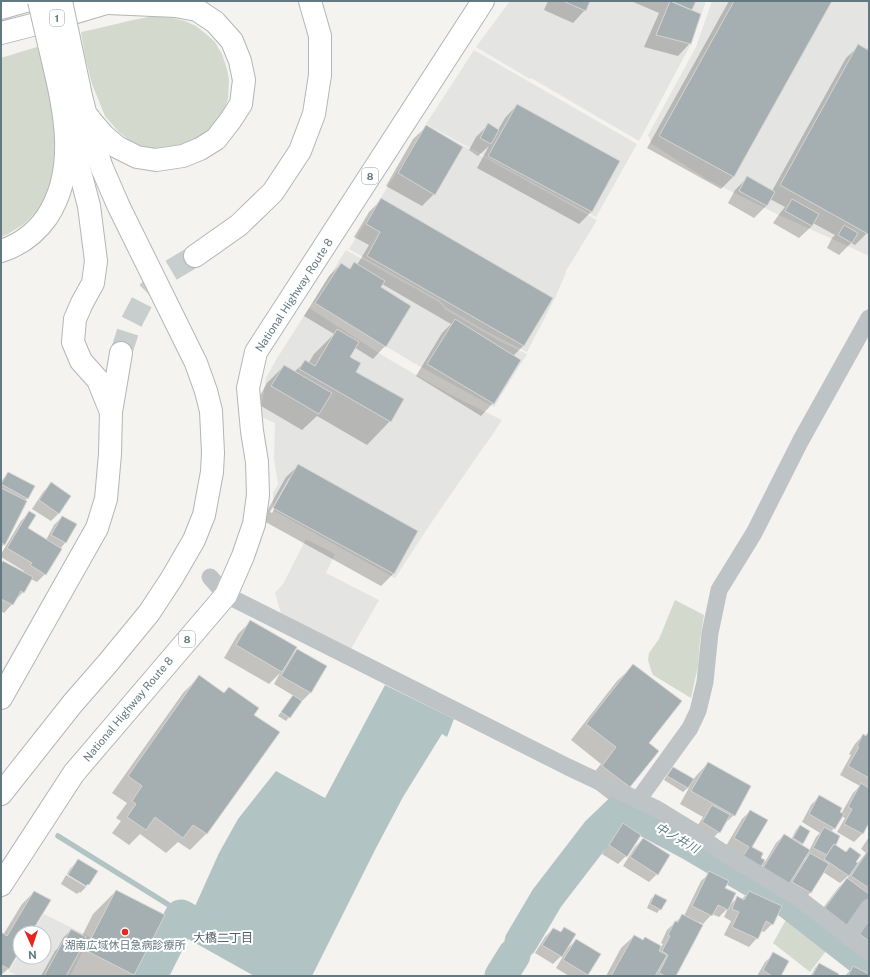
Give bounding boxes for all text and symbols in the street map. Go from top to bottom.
road number: 1 [50,10,64,26]
road number: 8 [362,168,378,184]
street label: National Highway Route 8 [253,236,335,354]
road number: 8 [179,631,195,647]
street label: National Highway Route 8 [81,654,175,764]
water label: 中ノ井川 [653,820,703,857]
north arrow [12,925,52,965]
marker: 湖南広域休日急病診療所 [120,927,130,937]
district label: 大橋二丁目 [193,931,253,945]
place label: 湖南広域休日急病診療所 [65,939,186,951]
text: N [28,949,37,961]

